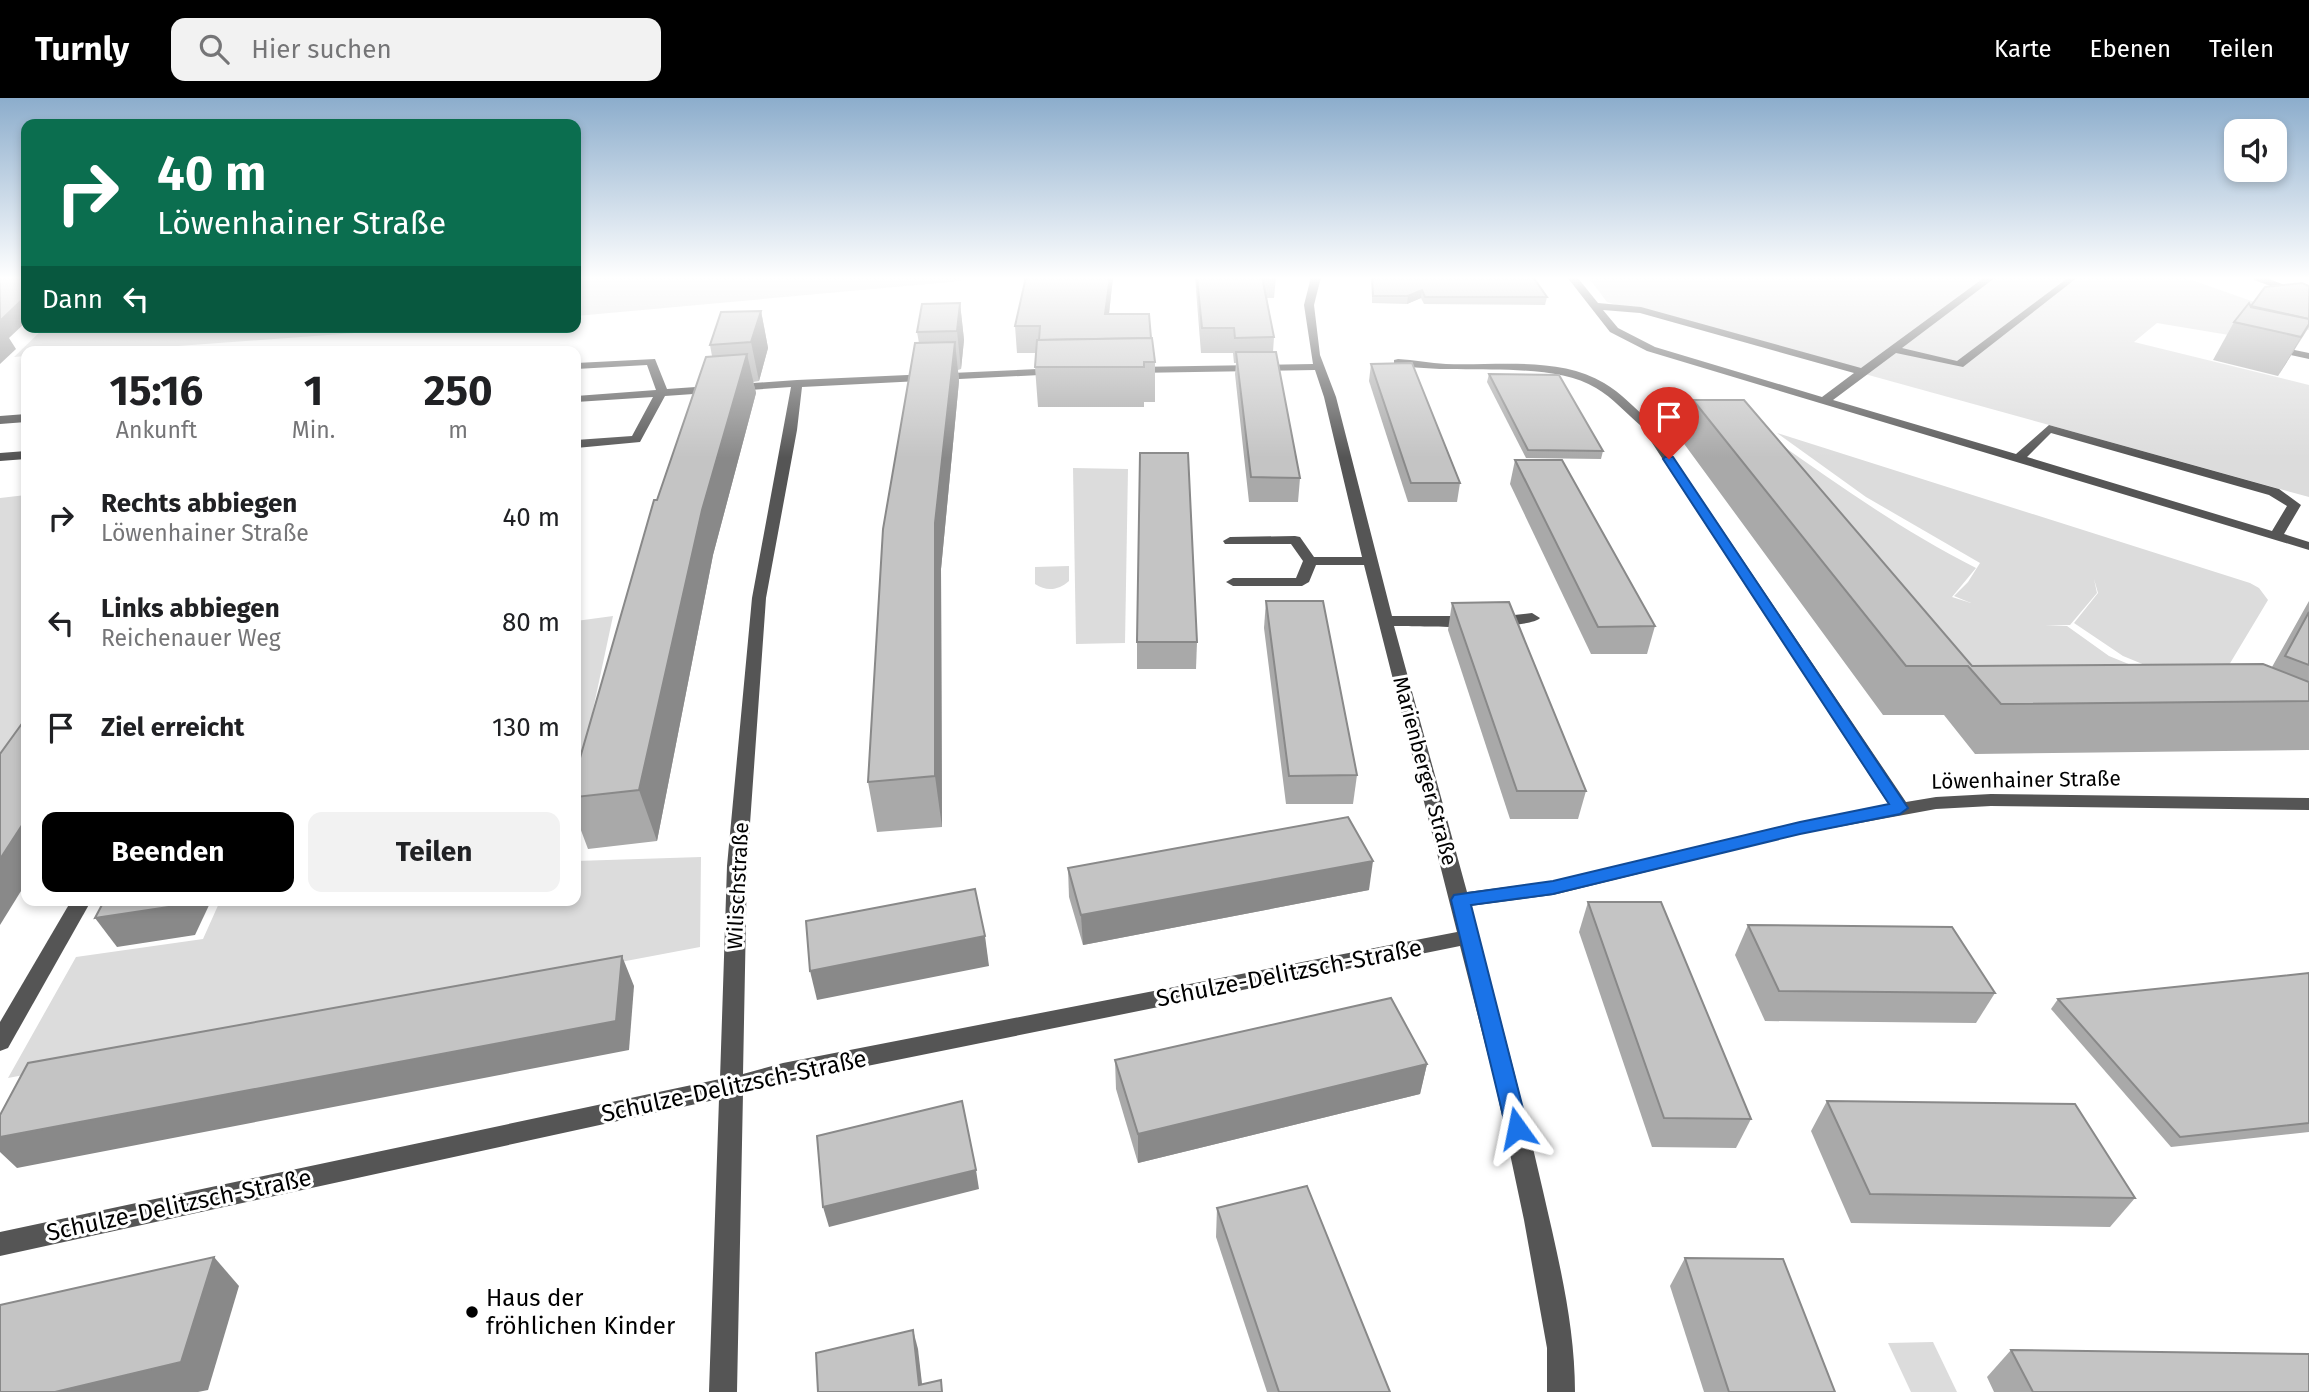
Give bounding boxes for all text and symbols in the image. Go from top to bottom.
search box [171,18,661,81]
text: Turnly [35,29,129,69]
icon: search [195,30,233,68]
text: Hier suchen [251,34,392,65]
text: Karte [1994,35,2052,63]
text: Ebenen [2090,35,2171,63]
text: Teilen [2209,35,2274,63]
map controls [2224,119,2287,182]
button: sound [2224,119,2287,182]
text: 40 m [157,144,266,203]
icon: right [42,147,133,238]
text: Löwenhainer Straße [157,204,446,242]
icon: left [117,280,155,318]
text: Dann [42,284,103,315]
text: 15:16 [109,366,203,416]
text: 1 [304,366,323,416]
text: 250 [424,366,492,416]
pin [1639,387,1699,459]
icon: arrive [1650,398,1688,436]
text: Ankunft [116,416,197,444]
text: Min. [292,416,335,444]
text: m [448,416,468,444]
text: Rechts abbiegen [101,488,297,519]
icon: right [42,499,80,537]
text: 40 m [502,502,560,533]
text: Löwenhainer Straße [101,519,309,547]
text: Links abbiegen [101,593,280,624]
icon: left [42,604,80,642]
text: 80 m [502,607,560,638]
text: Reichenauer Weg [101,624,281,652]
street label: Marienberger Straße [1387,674,1463,868]
icon: arrive [42,709,80,747]
text: Ziel erreicht [101,712,244,743]
text: 130 m [492,712,560,743]
street label: Löwenhainer Straße [1931,765,2121,795]
button: Beenden [42,812,294,892]
button: Teilen [308,812,560,892]
street label: Wilischstraße [722,822,754,950]
street label: Schulze-Delitzsch-Straße [1154,933,1424,1013]
street label: Schulze-Delitzsch-Straße [599,1044,869,1128]
position arrow [1480,1091,1554,1165]
street label: Schulze-Delitzsch-Straße [44,1163,314,1247]
place label: Haus der fröhlichen Kinder [486,1284,676,1340]
marker: Haus der fröhlichen Kinder [464,1304,480,1320]

